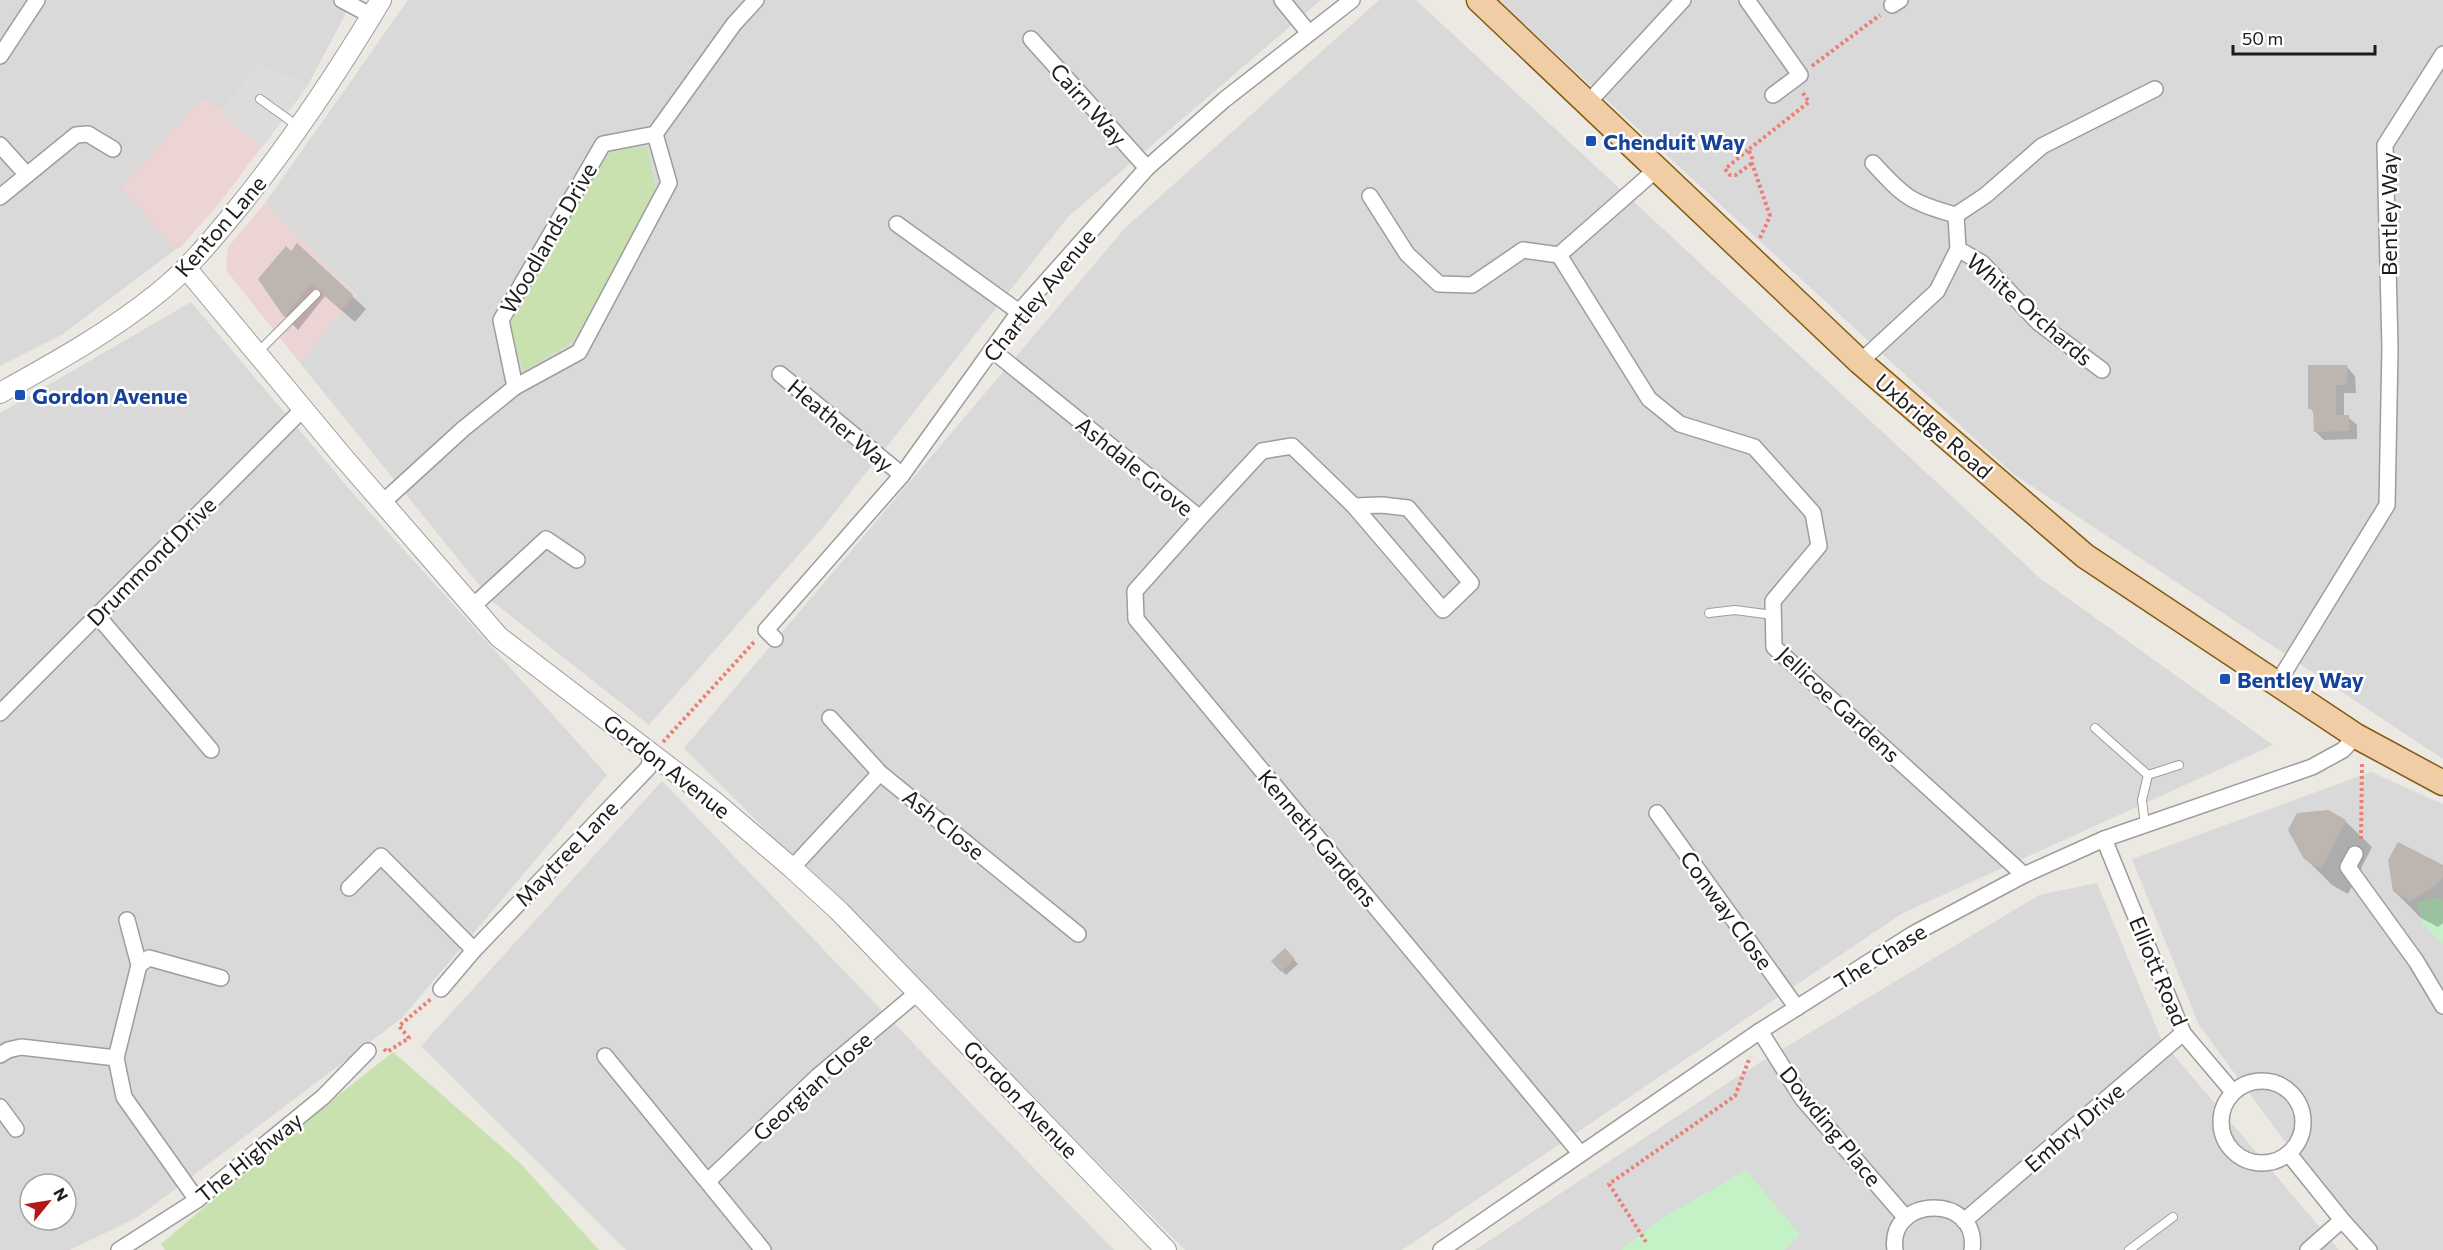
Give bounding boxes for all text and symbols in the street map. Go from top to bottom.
scale bar [2233,18,2376,56]
text: 50 m [2242,27,2283,49]
street label: Cairn Way [1045,57,1133,151]
place label: Chenduit Way [1603,128,1745,155]
marker: Chenduit Way [1584,134,1598,148]
street label: Bentley Way [2375,152,2402,276]
street label: Woodlands Drive [494,158,602,318]
street label: Kenton Lane [169,170,271,282]
street label: Chartley Avenue [977,223,1101,367]
street label: White Orchards [1962,247,2098,371]
street label: Uxbridge Road [1870,368,1998,484]
street label: Heather Way [783,373,899,477]
place label: Gordon Avenue [32,382,188,409]
marker: Gordon Avenue [13,388,27,402]
street label: Ashdale Grove [1071,410,1199,522]
street label: Drummond Drive [81,491,221,631]
street label: Jellicoe Gardens [1772,640,1906,768]
place label: Bentley Way [2237,666,2364,693]
marker: Bentley Way [2218,672,2232,686]
street label: Gordon Avenue [598,708,736,824]
street label: Kenneth Gardens [1253,764,1383,912]
street label: Ash Close [898,783,990,865]
street label: Maytree Lane [509,794,623,912]
street label: Conway Close [1675,845,1779,975]
street label: Elliott Road [2124,912,2194,1030]
street label: The Chase [1829,917,1931,995]
street label: Georgian Close [747,1026,877,1146]
street label: Gordon Avenue [958,1034,1084,1164]
street label: Dowding Place [1774,1060,1888,1192]
street label: Embry Drive [2019,1077,2129,1177]
street label: The Highway [190,1106,308,1208]
north arrow [18,1172,78,1232]
text: N [50,1184,73,1204]

